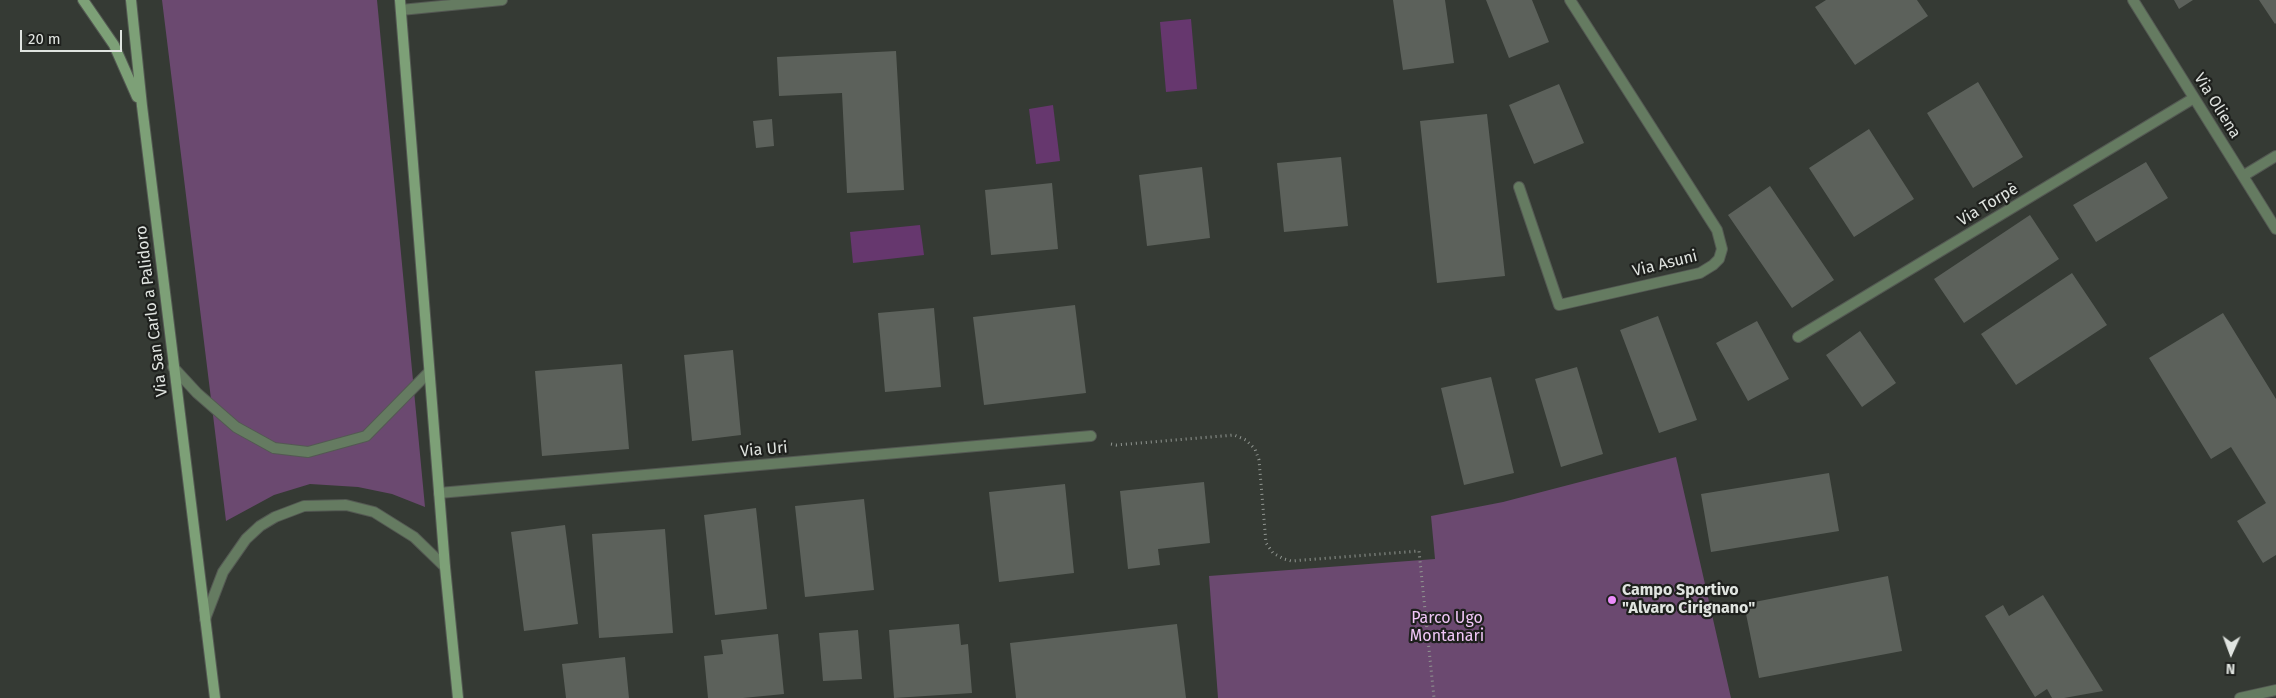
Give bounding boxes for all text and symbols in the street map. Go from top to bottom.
scale bar [22,20,125,52]
text: 20 m [28,30,61,48]
street label: Via Oliena [2189,70,2245,142]
street label: Via Torpè [1954,179,2022,231]
street label: Via San Carlo a Palidoro [132,224,172,398]
street label: Via Asuni [1631,247,1699,281]
street label: Via Uri [739,438,789,462]
place label: Campo Sportivo "Alvaro Cirignano" [1622,581,1755,619]
marker: Campo Sportivo "Alvaro Cirignano" [1606,594,1618,606]
park label: Parco Ugo Montanari [1410,609,1484,647]
north arrow [2206,628,2256,678]
text: N [2226,660,2235,677]

